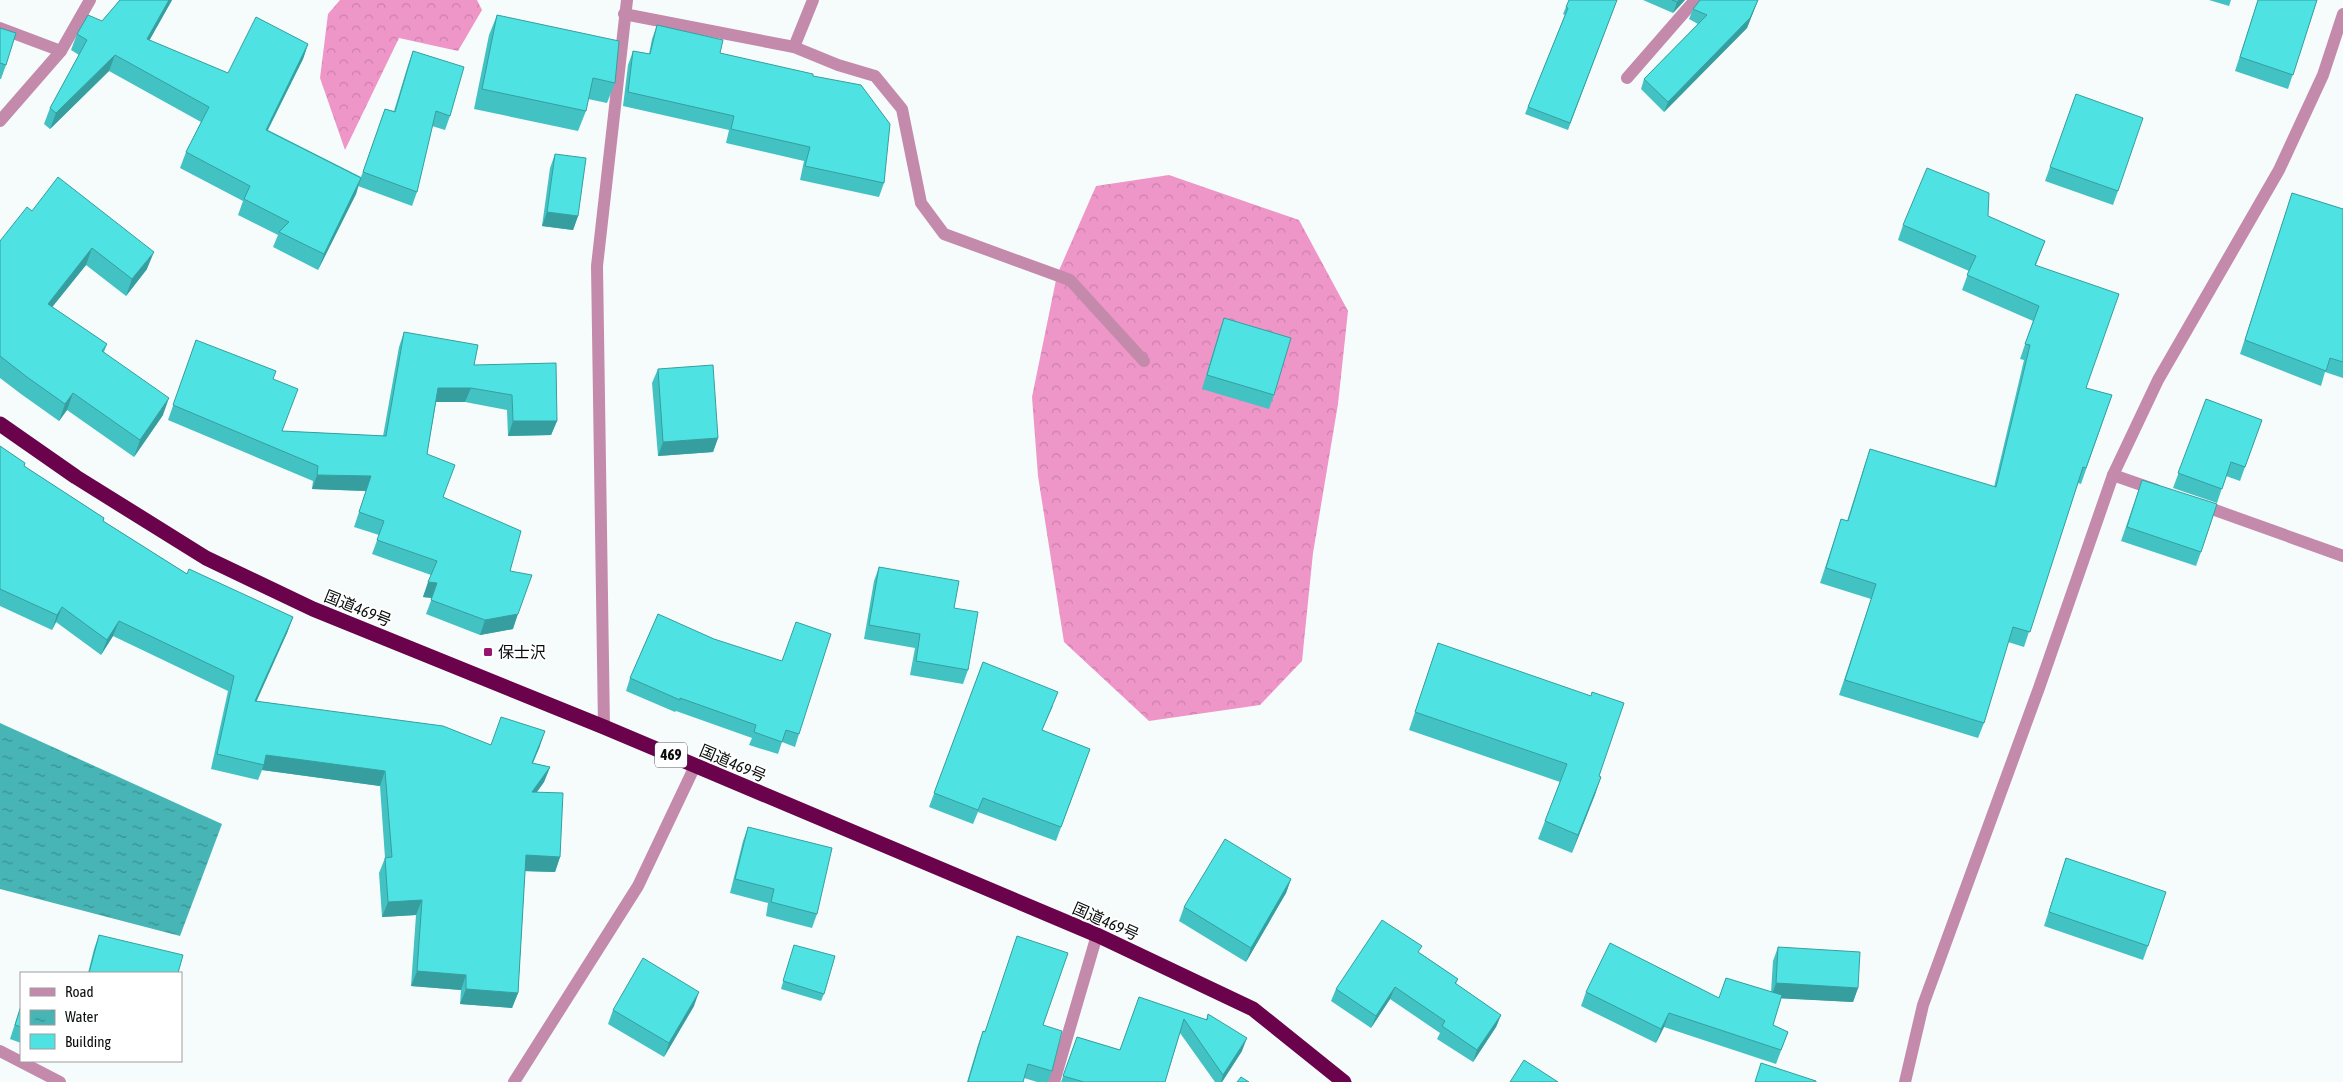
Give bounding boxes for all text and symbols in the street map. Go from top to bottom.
street label: 国道469号 [322,586,394,630]
place label: 保士沢 [498,643,546,661]
marker: 保士沢 [482,646,494,658]
street label: 国道469号 [697,741,769,785]
road number: 469 [655,742,687,768]
street label: 国道469号 [1070,898,1142,944]
legend [20,972,182,1062]
text: Road [65,983,94,1000]
text: Water [65,1008,98,1025]
text: Building [65,1033,111,1050]

